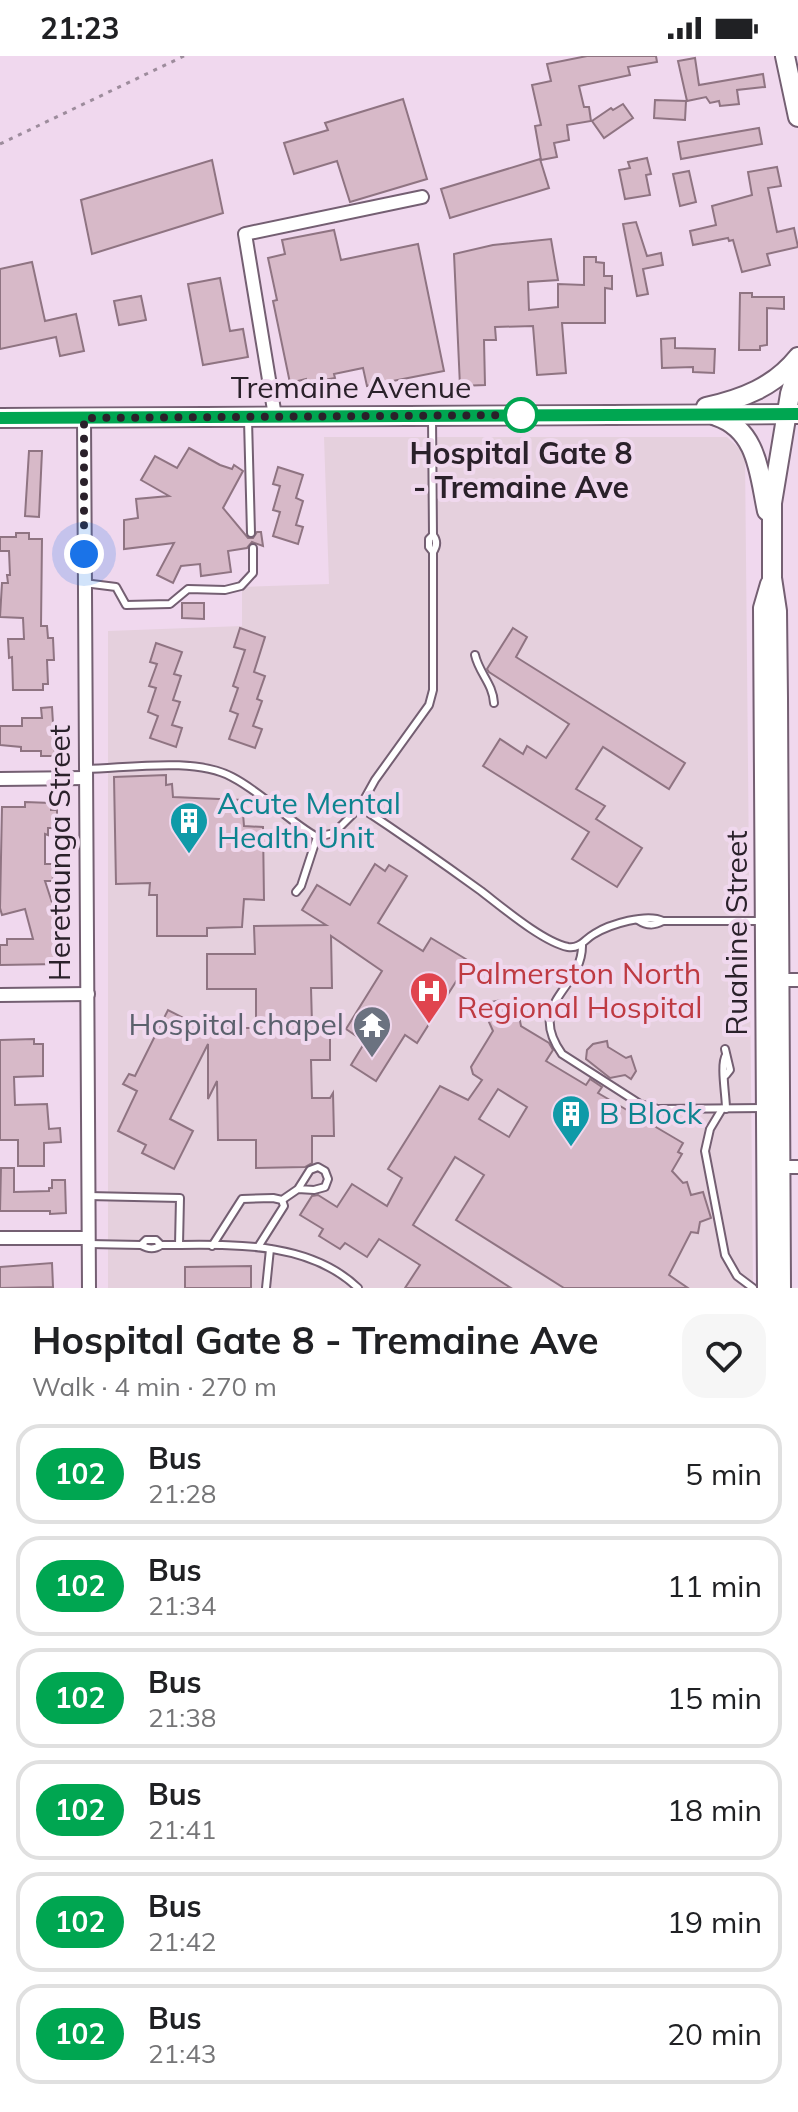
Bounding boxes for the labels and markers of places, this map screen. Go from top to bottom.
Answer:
marker: Hospital Gate 8 - Tremaine Ave [504,398,538,432]
place label: Hospital Gate 8 - Tremaine Ave [409,434,633,506]
place label: Acute Mental Health Unit [217,784,401,856]
building icon: Acute Mental Health Unit [168,800,210,855]
place label: Palmerston North Regional Hospital [457,954,702,1026]
hospital icon: Palmerston North Regional Hospital [408,970,450,1025]
temple icon: Hospital chapel [351,1004,393,1059]
place label: Hospital chapel [129,1005,344,1043]
building icon: B Block [550,1093,592,1148]
place label: B Block [599,1094,703,1132]

